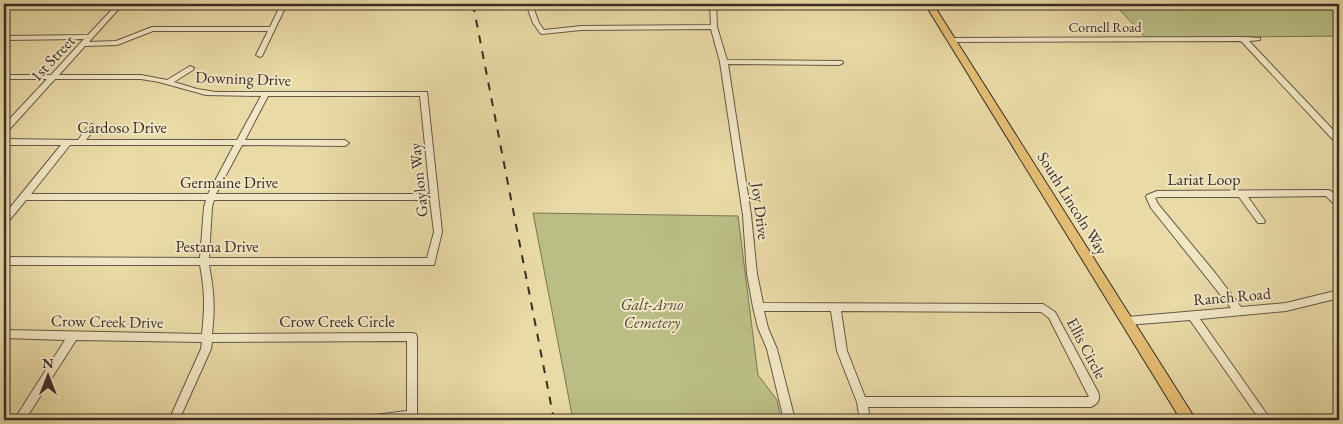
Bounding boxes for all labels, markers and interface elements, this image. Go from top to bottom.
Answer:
street label: Cornell Road [1068,18,1143,36]
street label: 1st Street [26,31,79,86]
street label: Downing Drive [195,66,291,91]
street label: Cardoso Drive [77,117,167,138]
street label: Gaylon Way [404,141,433,218]
street label: South Lincoln Way [1033,148,1113,260]
street label: Lariat Loop [1167,169,1241,190]
street label: Germaine Drive [180,172,278,193]
street label: Joy Drive [746,179,774,241]
street label: Pestana Drive [175,236,259,257]
street label: Ranch Road [1192,283,1273,310]
park label: Galt-Arno Cemetery [621,294,683,333]
street label: Crow Creek Drive [51,310,163,333]
street label: Crow Creek Circle [279,311,395,332]
street label: Ellis Circle [1062,314,1111,382]
north arrow [22,352,72,402]
text: N [42,354,54,372]

